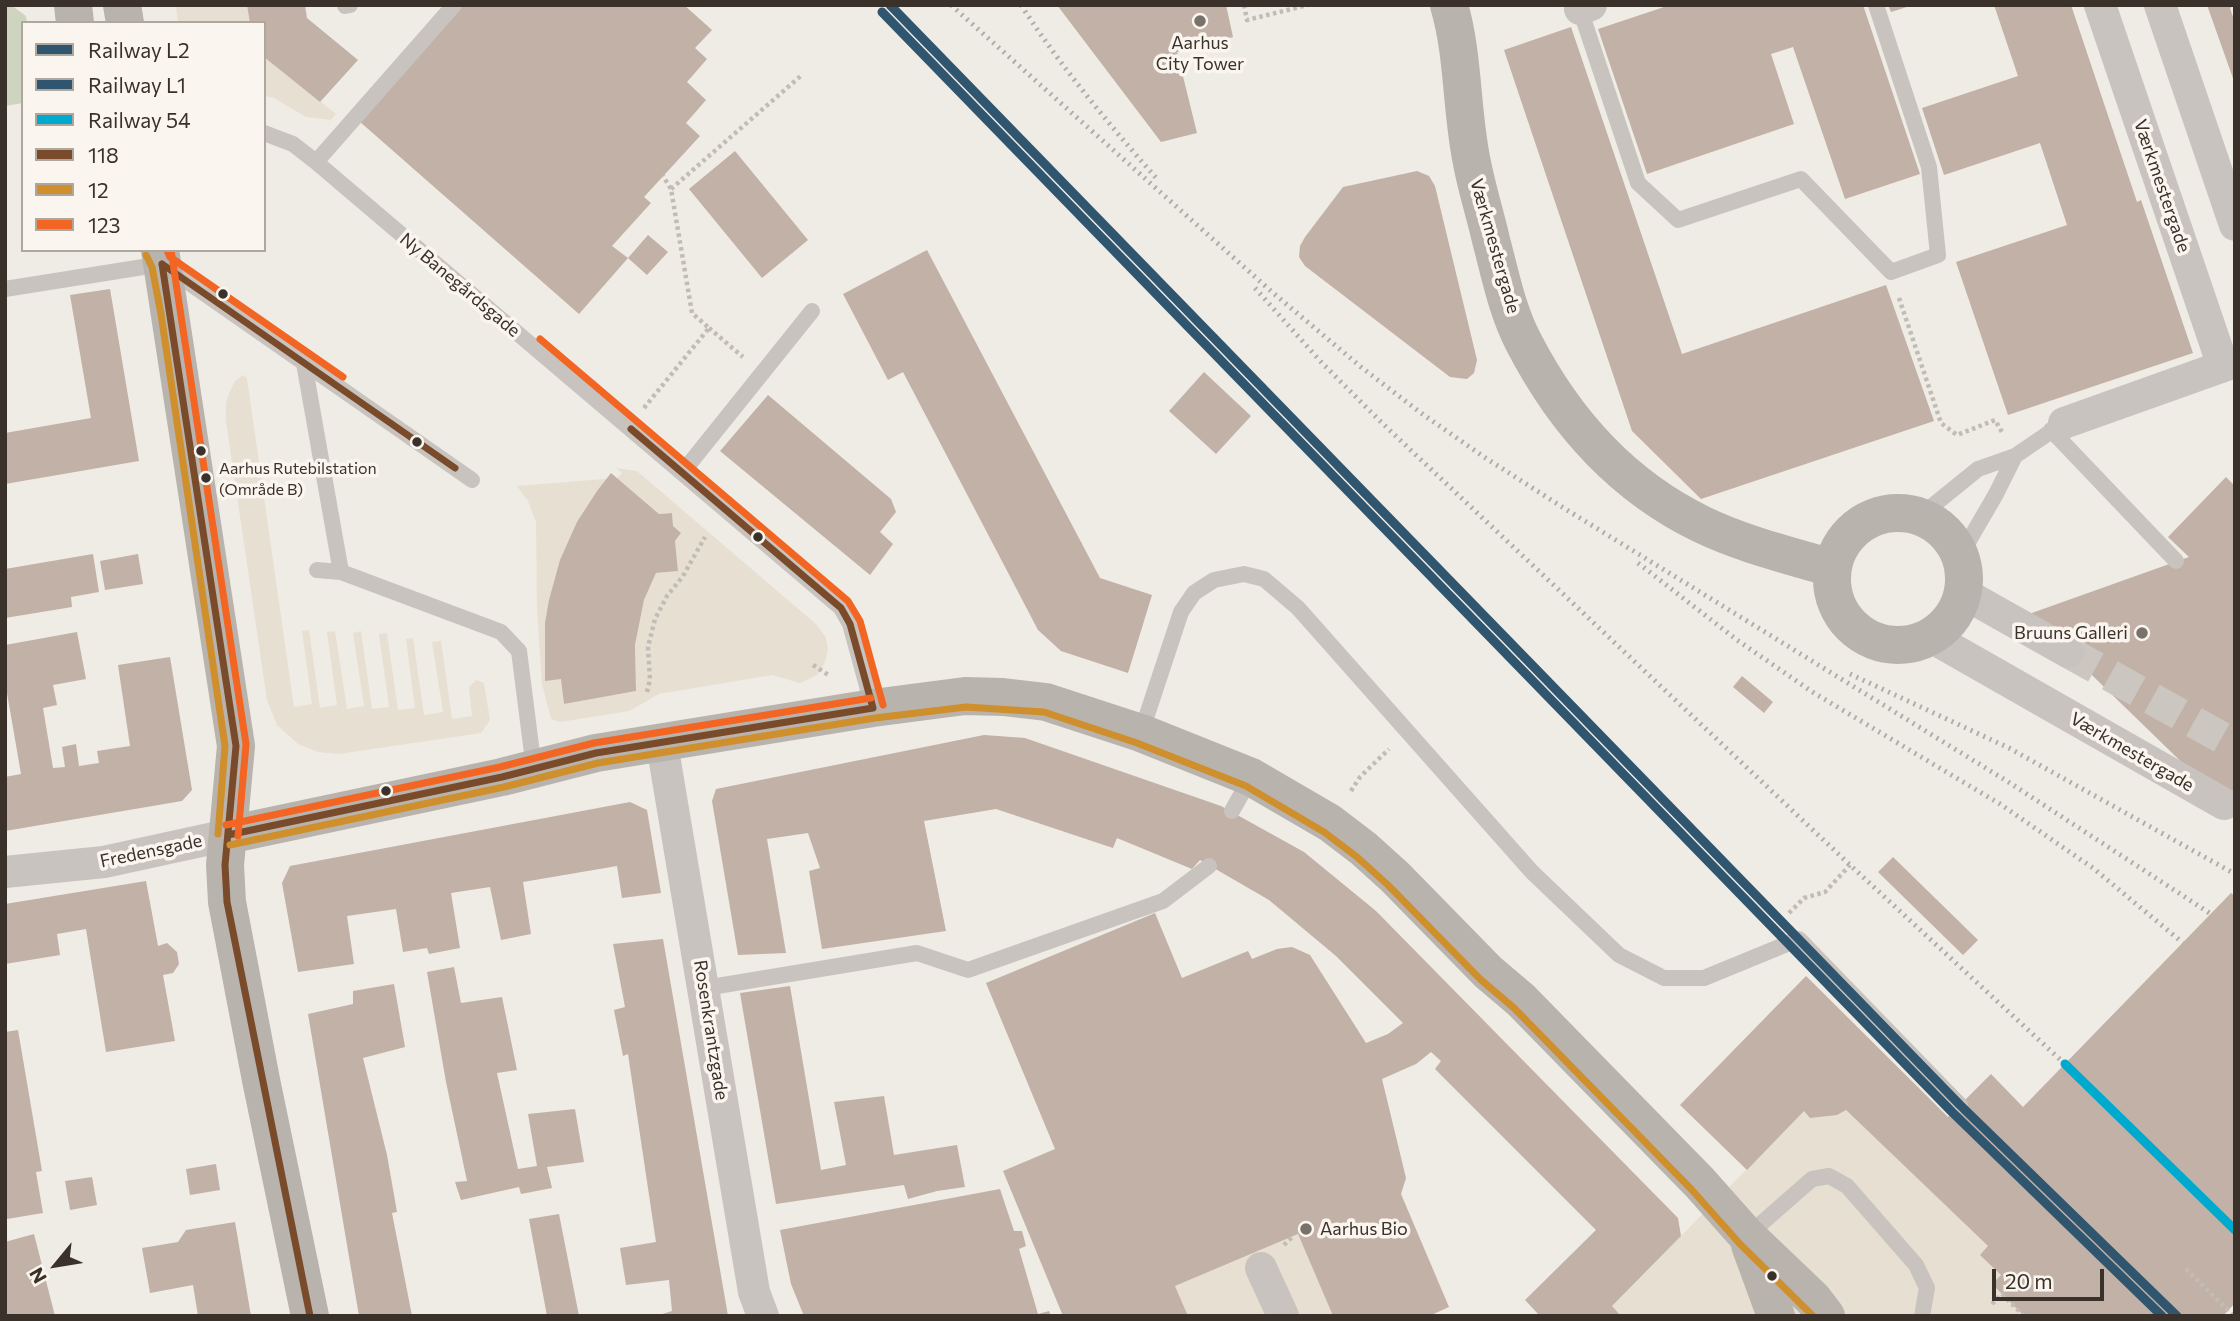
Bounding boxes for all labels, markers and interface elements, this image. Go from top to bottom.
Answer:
marker: Aarhus City Tower [1192,13,1208,29]
legend [21,21,266,252]
place label: Aarhus City Tower [1156,32,1244,74]
text: Railway L2 [88,37,190,62]
text: Railway L1 [88,72,186,97]
text: Railway 54 [88,107,191,132]
street label: Værkmestergade [2129,117,2195,255]
text: 118 [88,142,119,167]
street label: Værkmestergade [1465,176,1525,316]
text: 12 [88,177,109,202]
text: 123 [88,212,121,237]
street label: Ny Banegårdsgade [395,228,525,342]
unlabelled marker [216,287,230,301]
unlabelled marker [410,435,424,449]
unlabelled marker [194,444,208,458]
place label: Aarhus Rutebilstation (Område B) [219,459,377,497]
marker: Aarhus Rutebilstation (Område B) [199,471,213,485]
unlabelled marker [751,530,765,544]
place label: Bruuns Galleri [2014,622,2128,644]
marker: Bruuns Galleri [2134,625,2150,641]
street label: Værkmestergade [2066,708,2198,796]
unlabelled marker [379,784,393,798]
street label: Fredensgade [98,830,204,872]
street label: Rosenkrantzgade [689,958,733,1102]
place label: Aarhus Bio [1320,1218,1408,1240]
marker: Aarhus Bio [1298,1221,1314,1237]
north arrow [21,1230,91,1300]
scale bar [1995,1254,2107,1298]
text: N [24,1264,51,1288]
text: 20 m [2005,1268,2053,1293]
unlabelled marker [1765,1269,1779,1283]

